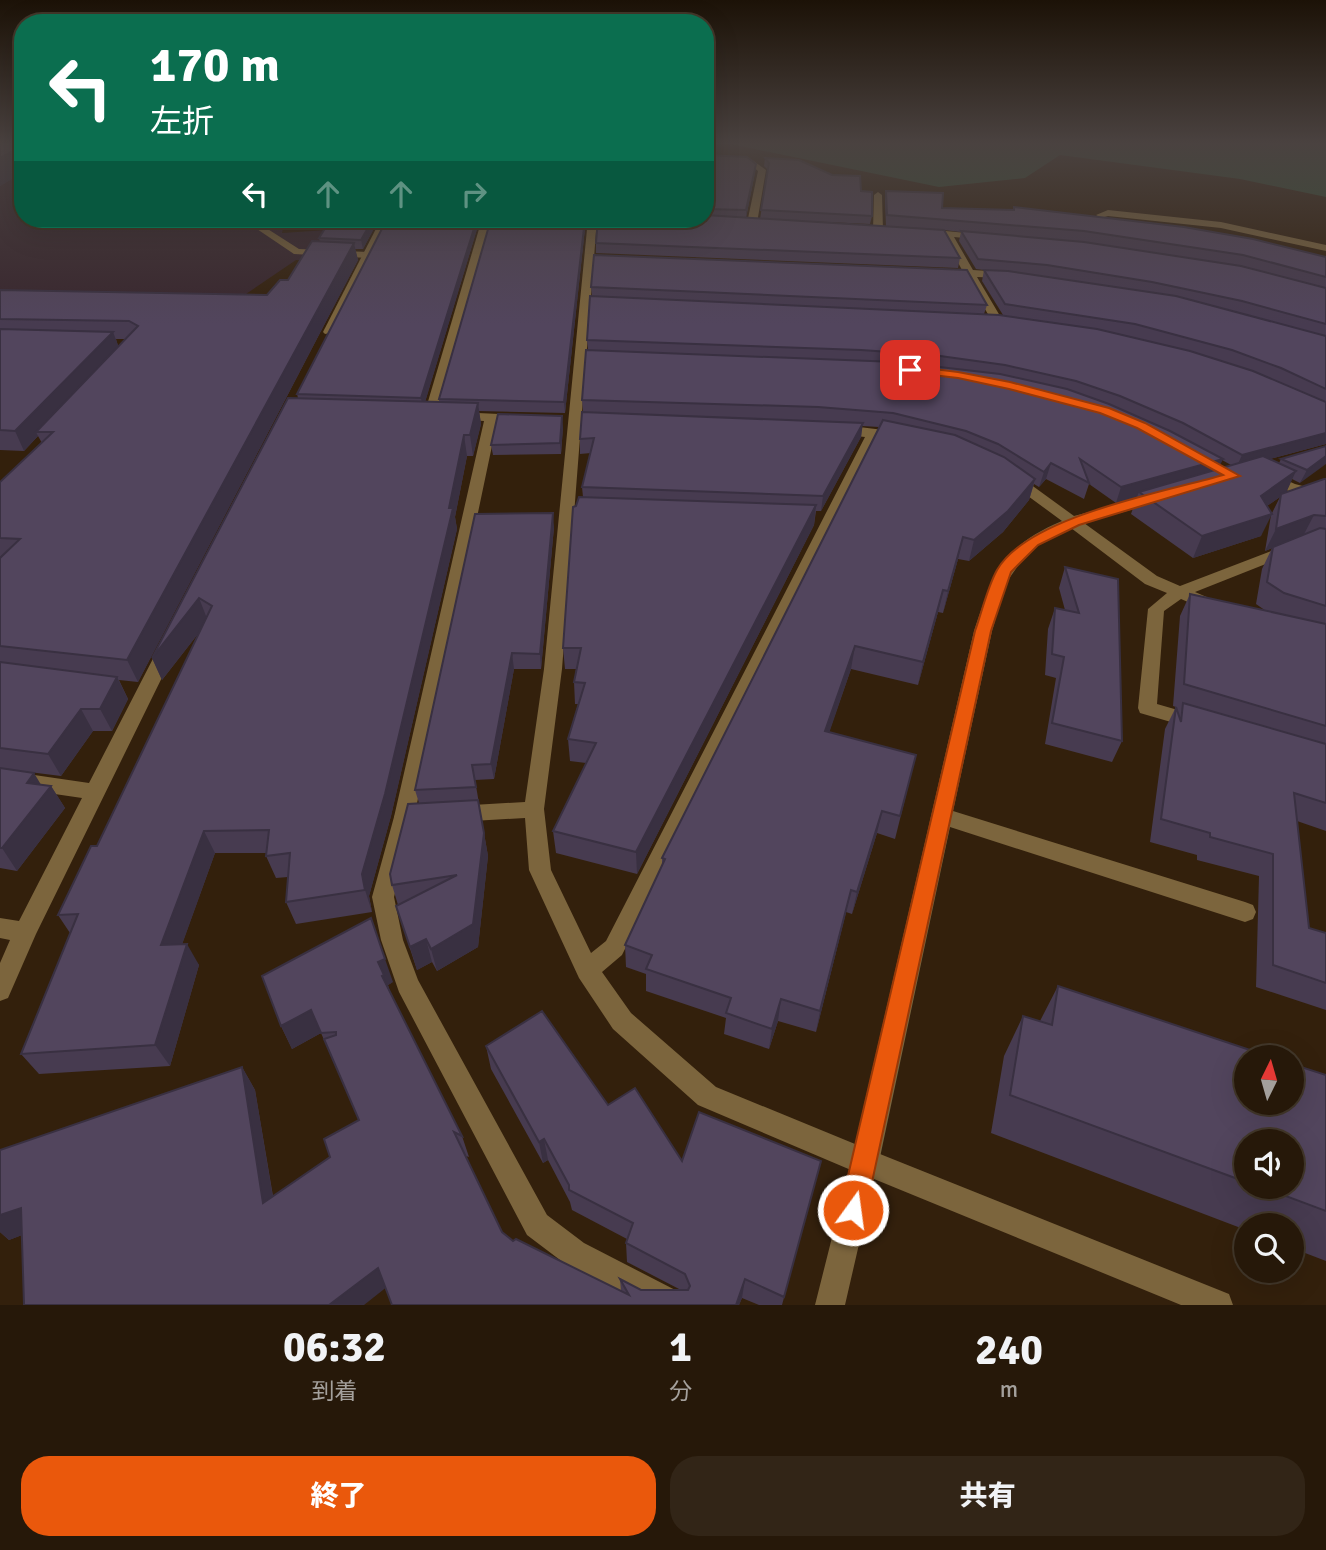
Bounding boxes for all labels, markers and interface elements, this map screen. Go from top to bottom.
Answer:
text: 170 m [150,35,280,95]
icon: left [35,42,126,133]
text: 左折 [150,102,214,141]
icon: left [236,175,274,213]
icon: ahead [309,175,347,213]
icon: ahead [382,175,420,213]
icon: right [455,175,493,213]
pin [880,340,940,400]
icon: arrive [891,351,929,389]
north arrow [1234,1045,1304,1115]
map controls [1234,1045,1304,1283]
button: sound [1234,1129,1304,1199]
position arrow [816,1173,890,1247]
button: search [1234,1213,1304,1283]
text: 06:32 [283,1322,386,1373]
text: 1 [669,1322,692,1373]
text: 240 [975,1325,1043,1376]
text: m [1000,1375,1018,1404]
text: 到着 [312,1377,358,1406]
text: 分 [669,1377,692,1406]
button: 終了 [21,1456,656,1536]
button: 共有 [670,1456,1305,1536]

